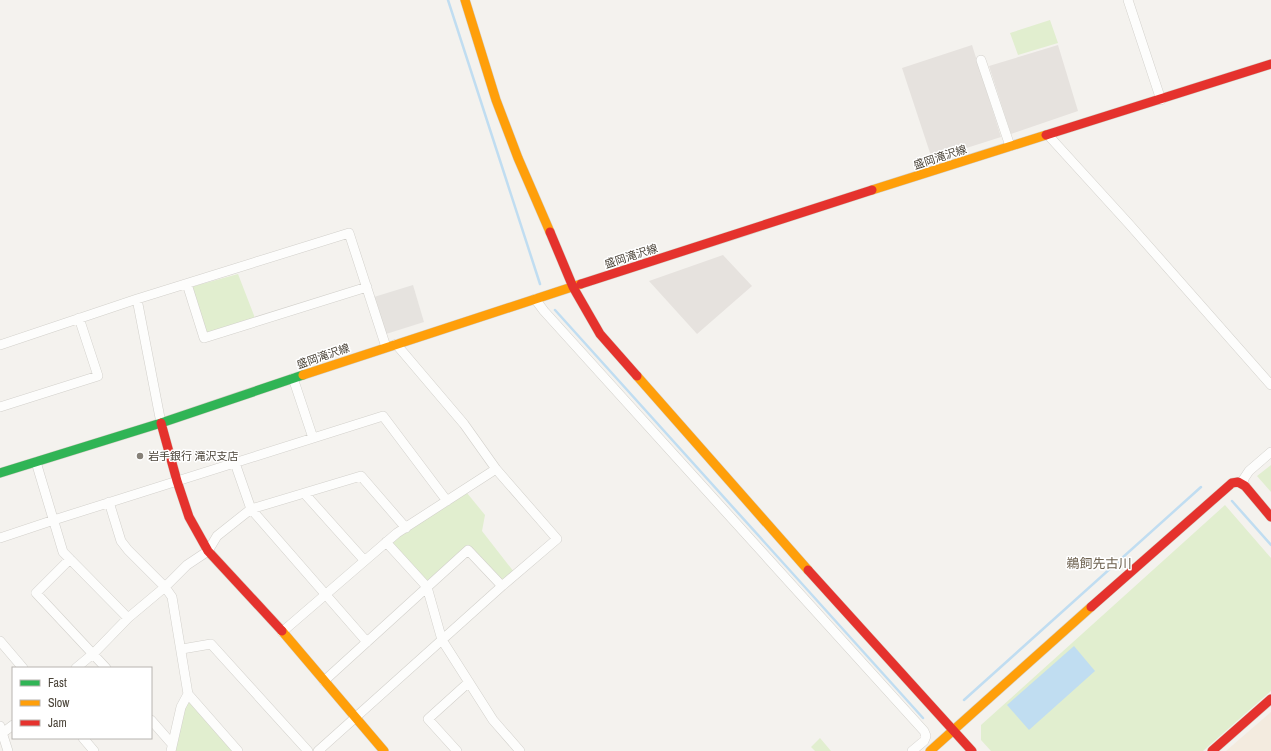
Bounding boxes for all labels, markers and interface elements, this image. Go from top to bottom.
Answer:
street label: 盛岡滝沢線 [912,142,968,172]
street label: 盛岡滝沢線 [603,241,659,271]
street label: 盛岡滝沢線 [295,340,351,372]
place label: 岩手銀行 滝沢支店 [148,449,239,463]
marker: 岩手銀行 滝沢支店 [135,451,145,461]
district label: 鵜飼先古川 [1066,555,1132,572]
legend [12,667,152,739]
text: Fast [48,675,67,691]
text: Slow [48,695,70,711]
text: Jam [48,715,67,731]

